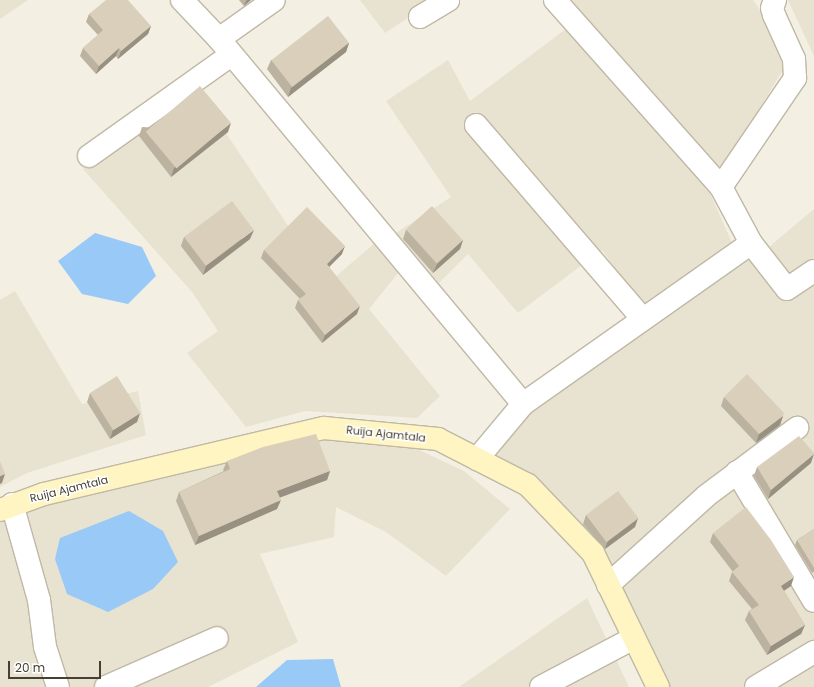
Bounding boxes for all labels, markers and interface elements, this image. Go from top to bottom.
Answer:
street label: Ruija Ajamtala [346,423,426,445]
street label: Ruija Ajamtala [29,473,109,505]
scale bar [10,653,103,679]
text: 20 m [15,659,45,676]

